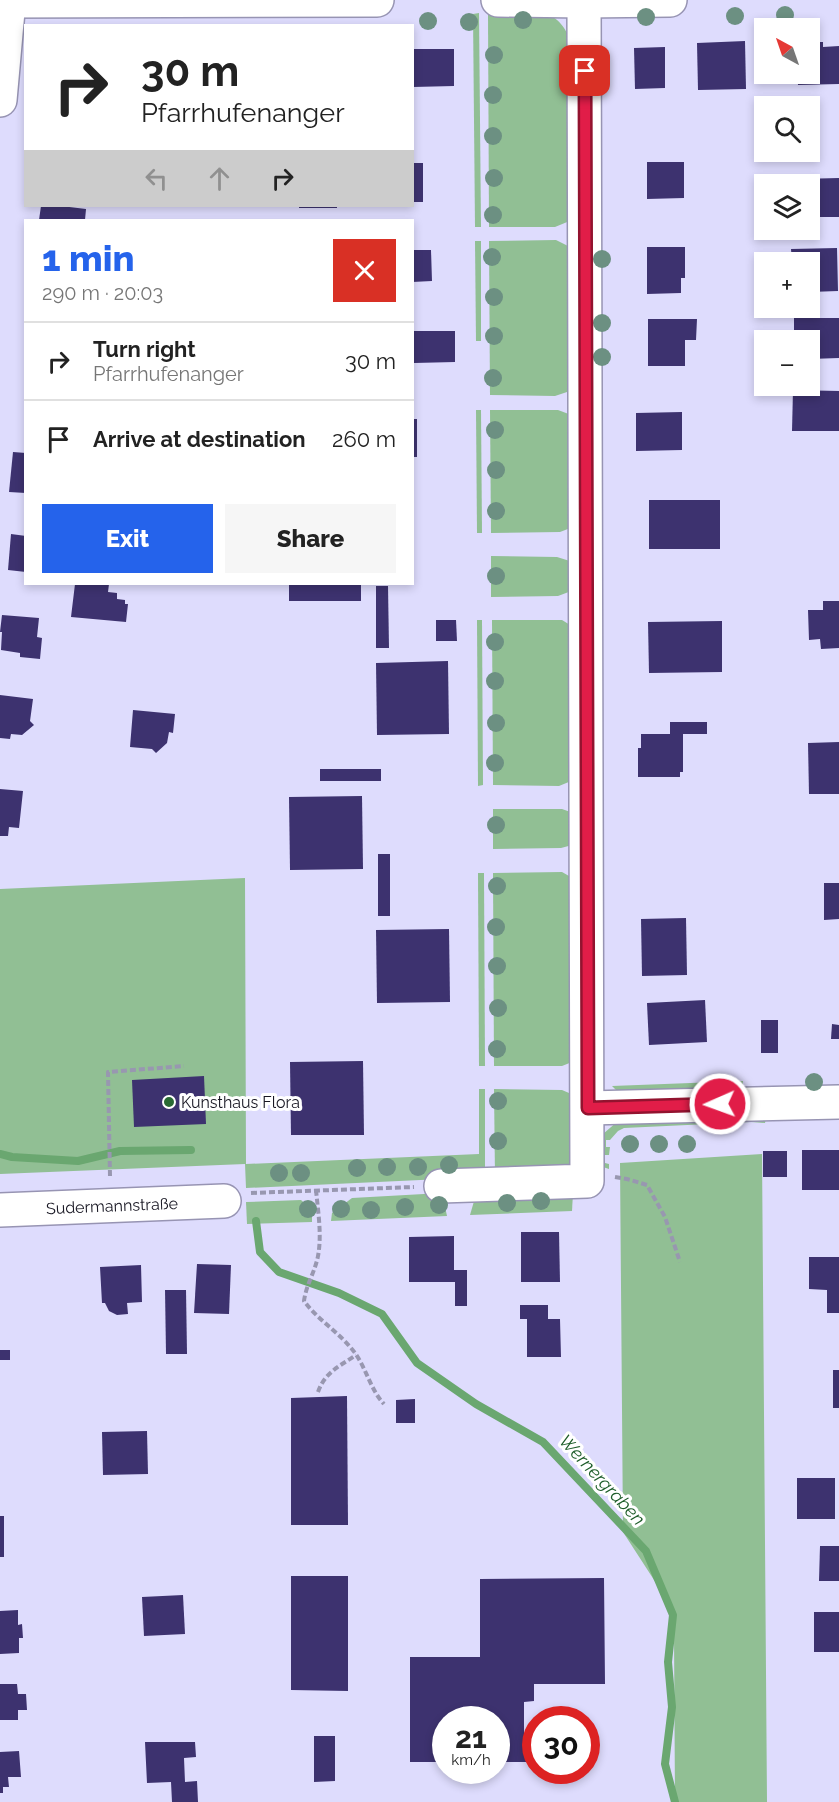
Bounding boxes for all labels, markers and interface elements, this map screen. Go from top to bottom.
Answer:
north arrow [754,18,820,84]
map controls [754,18,820,396]
pin [559,45,610,96]
text: 30 m [141,47,239,96]
icon: right [42,48,120,126]
icon: arrive [568,54,601,87]
button: search [754,96,820,162]
text: Pfarrhufenanger [141,97,345,128]
icon: left [140,162,173,195]
icon: ahead [203,162,236,195]
icon: right [266,162,299,195]
button: layers [754,174,820,240]
text: 1 min [42,237,134,279]
button: close [333,239,396,302]
button: + [754,252,820,318]
text: 290 m · 20:03 [42,281,163,305]
button: − [754,330,820,396]
text: Turn right [93,336,196,362]
icon: right [42,345,75,378]
text: 30 m [345,348,396,374]
text: Pfarrhufenanger [93,362,244,386]
icon: arrive [42,423,75,456]
text: Arrive at destination [93,426,306,452]
text: 260 m [332,426,396,452]
button: Exit [42,504,213,573]
button: Share [225,504,396,573]
position arrow [688,1072,752,1136]
place label: Kunsthaus Flora [181,1093,300,1112]
marker: Kunsthaus Flora [162,1095,176,1109]
street label: Sudermannstraße [46,1194,178,1218]
water label: Wernergraben [555,1430,650,1529]
speed limit sign: 30 [522,1706,600,1784]
text: 21 [455,1720,487,1755]
text: km/h [451,1751,491,1769]

